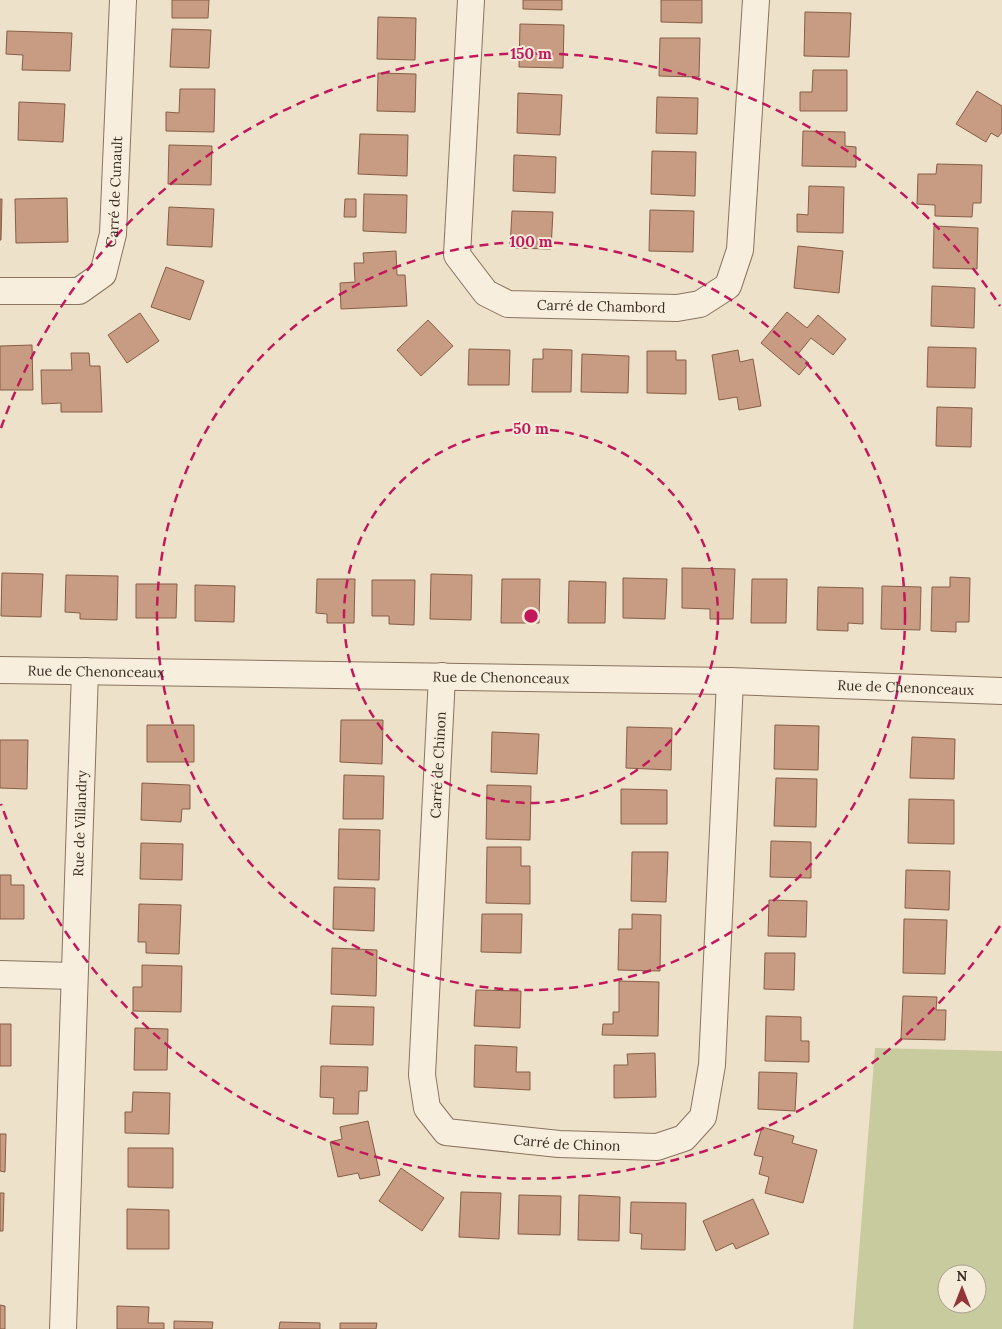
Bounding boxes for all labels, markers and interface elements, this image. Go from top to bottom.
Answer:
text: 150 m [510,44,552,63]
street label: Carré de Cunault [101,135,126,249]
text: 100 m [510,232,553,251]
street label: Carré de Chambord [537,296,666,317]
text: 50 m [513,419,549,438]
centre of rings [522,607,540,625]
street label: Rue de Chenonceaux [27,661,165,681]
street label: Rue de Chenonceaux [432,668,570,688]
street label: Rue de Chenonceaux [837,676,975,699]
street label: Carré de Chinon [426,710,450,819]
street label: Rue de Villandry [69,769,91,877]
street label: Carré de Chinon [513,1130,621,1155]
north arrow [937,1264,987,1314]
text: N [957,1267,968,1285]

